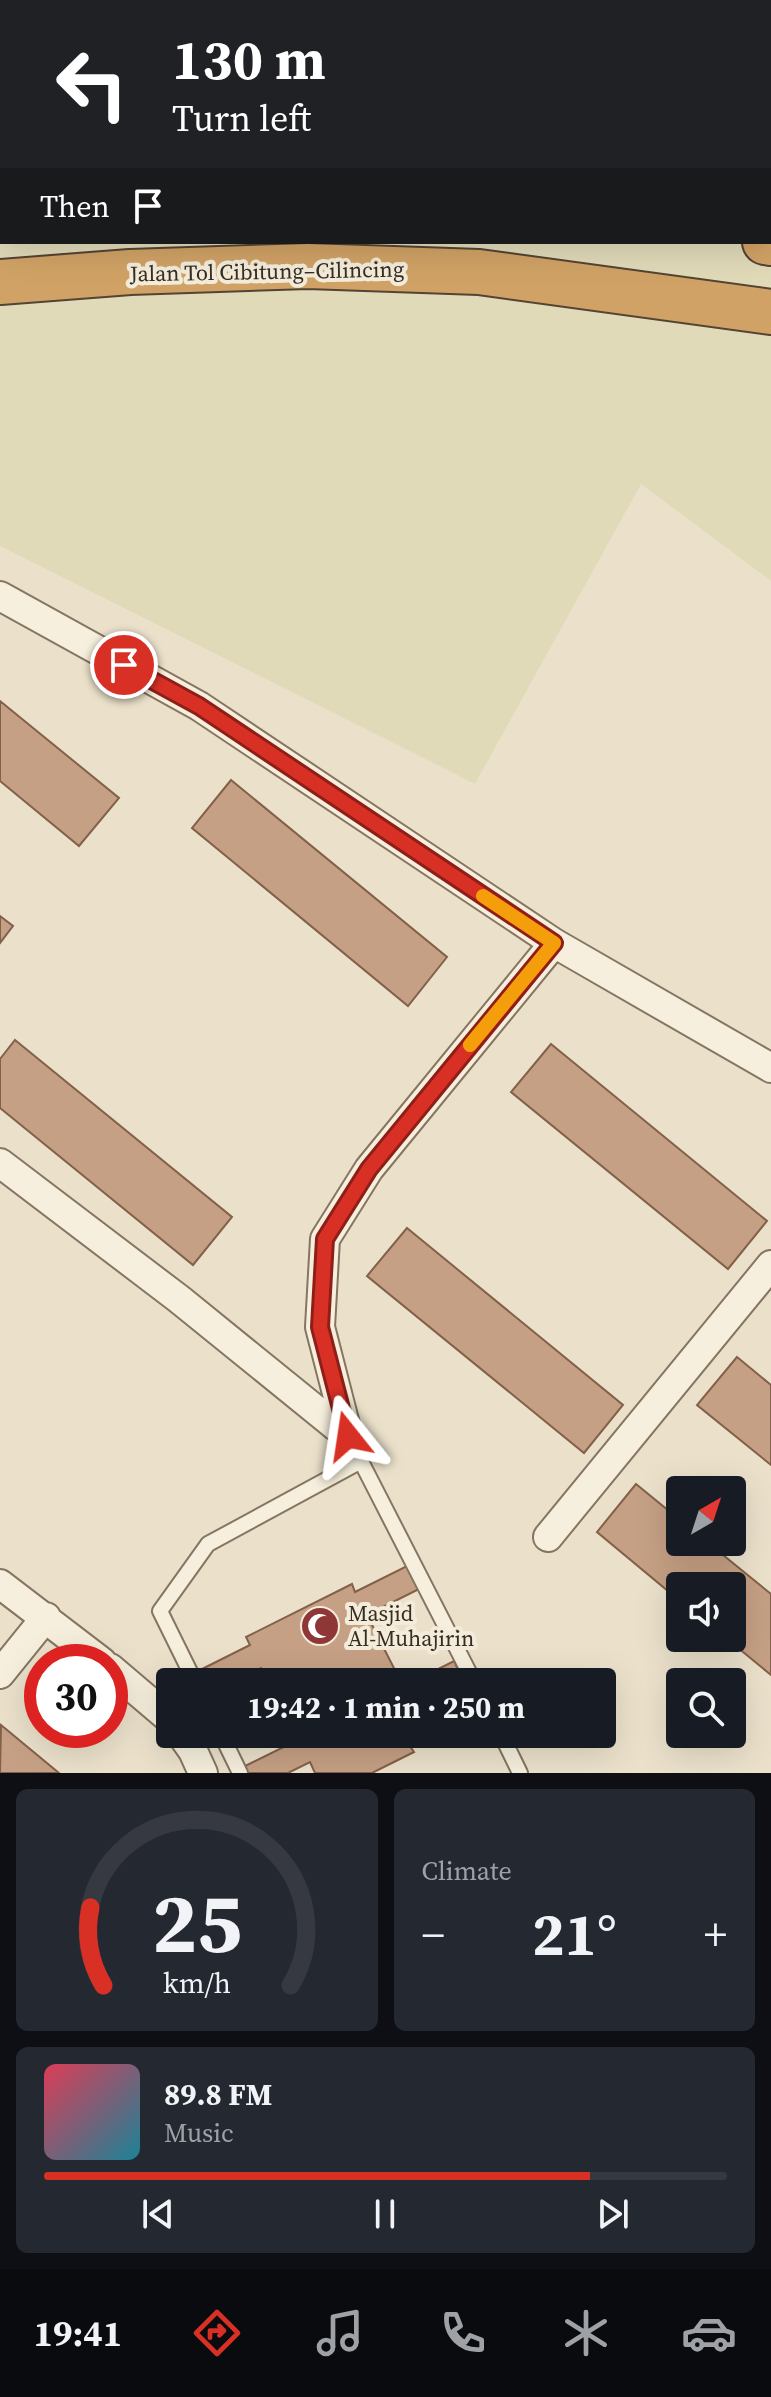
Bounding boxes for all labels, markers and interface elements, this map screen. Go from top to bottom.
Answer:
text: 130 m [172,21,326,98]
icon: left [40,32,144,136]
text: Turn left [172,94,311,143]
icon: arrive [126,184,170,228]
text: Then [40,186,110,227]
street label: Jalan Tol Cibitung–Cilincing [129,254,404,288]
pin [90,631,158,699]
icon: arrive [102,643,146,687]
position arrow [306,1394,390,1478]
north arrow [666,1476,746,1556]
map controls [666,1476,746,1748]
button: sound [666,1572,746,1652]
place label: Masjid Al-Muhajirin [348,1598,474,1653]
mosque icon: Masjid Al-Muhajirin [299,1605,341,1647]
speed limit sign: 30 [24,1644,128,1748]
button: search [666,1668,746,1748]
text: 19:42 · 1 min · 250 m [247,1687,525,1728]
text: Climate [422,1853,512,1889]
text: 25 [152,1866,242,1980]
text: 21° [532,1893,617,1975]
text: − [422,1904,445,1965]
text: + [704,1904,727,1965]
text: km/h [163,1963,231,2003]
text: 89.8 FM [164,2074,272,2115]
text: Music [164,2115,234,2151]
icon: previous [136,2192,180,2236]
icon: pause [363,2192,407,2236]
icon: next [591,2192,635,2236]
icon: directions [189,2305,245,2361]
icon: music [312,2305,368,2361]
icon: phone [435,2305,491,2361]
icon: climate [558,2305,614,2361]
icon: car [681,2305,737,2361]
text: 19:41 [34,2309,122,2358]

